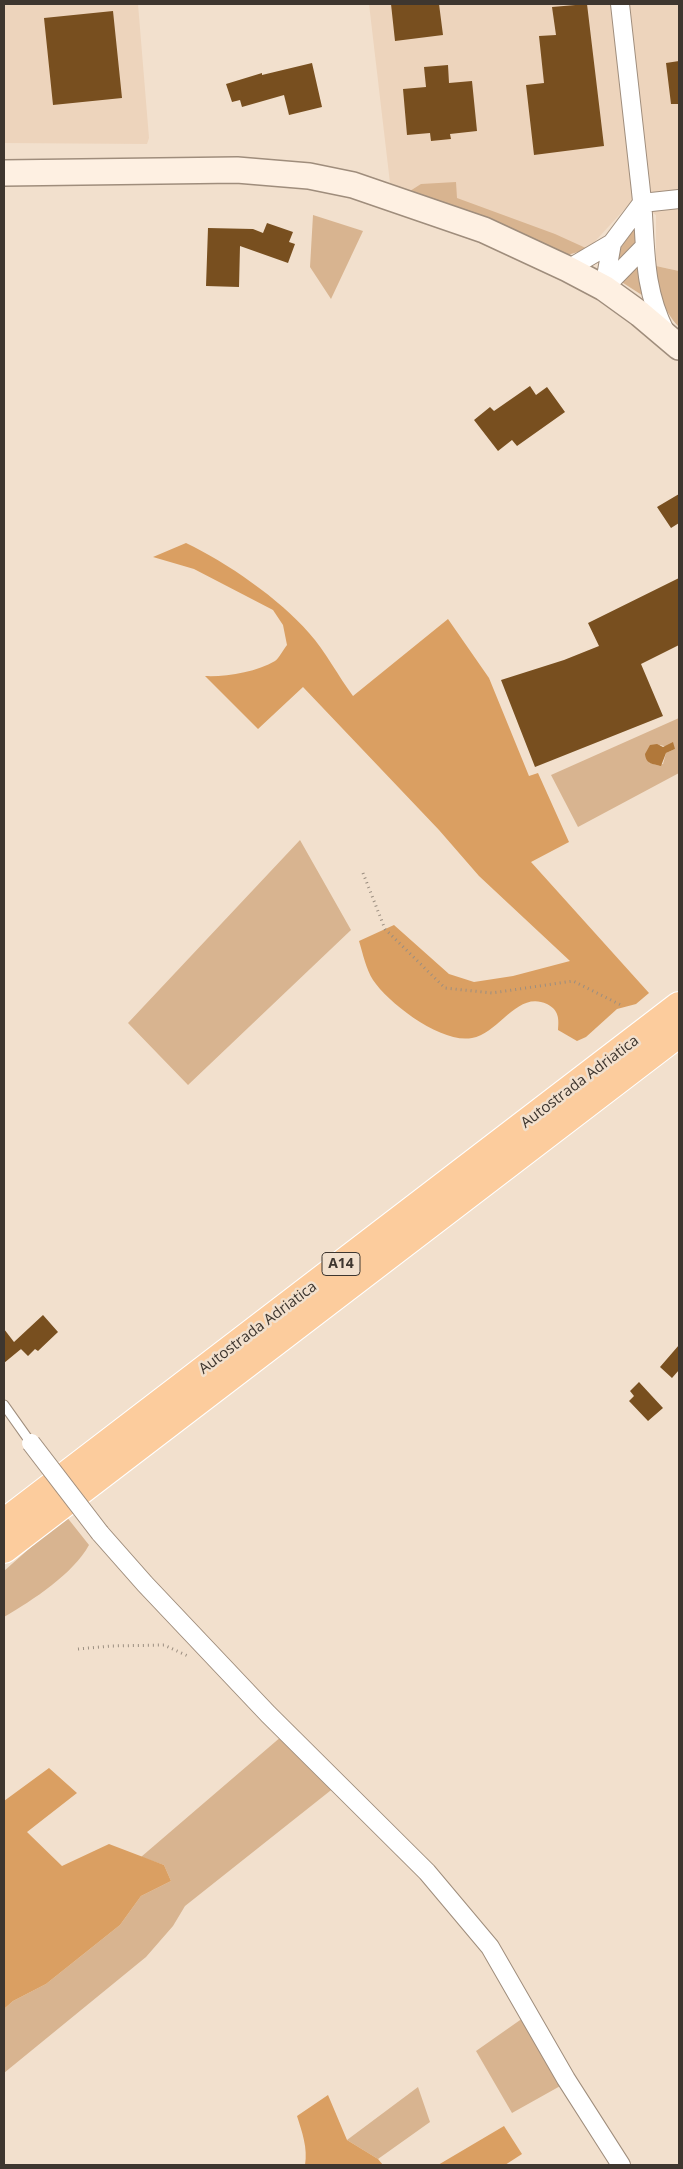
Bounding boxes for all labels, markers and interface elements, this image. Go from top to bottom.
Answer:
street label: Autostrada Adriatica [517,1032,643,1132]
road number: A14 [322,1252,360,1276]
street label: Autostrada Adriatica [195,1278,321,1378]

